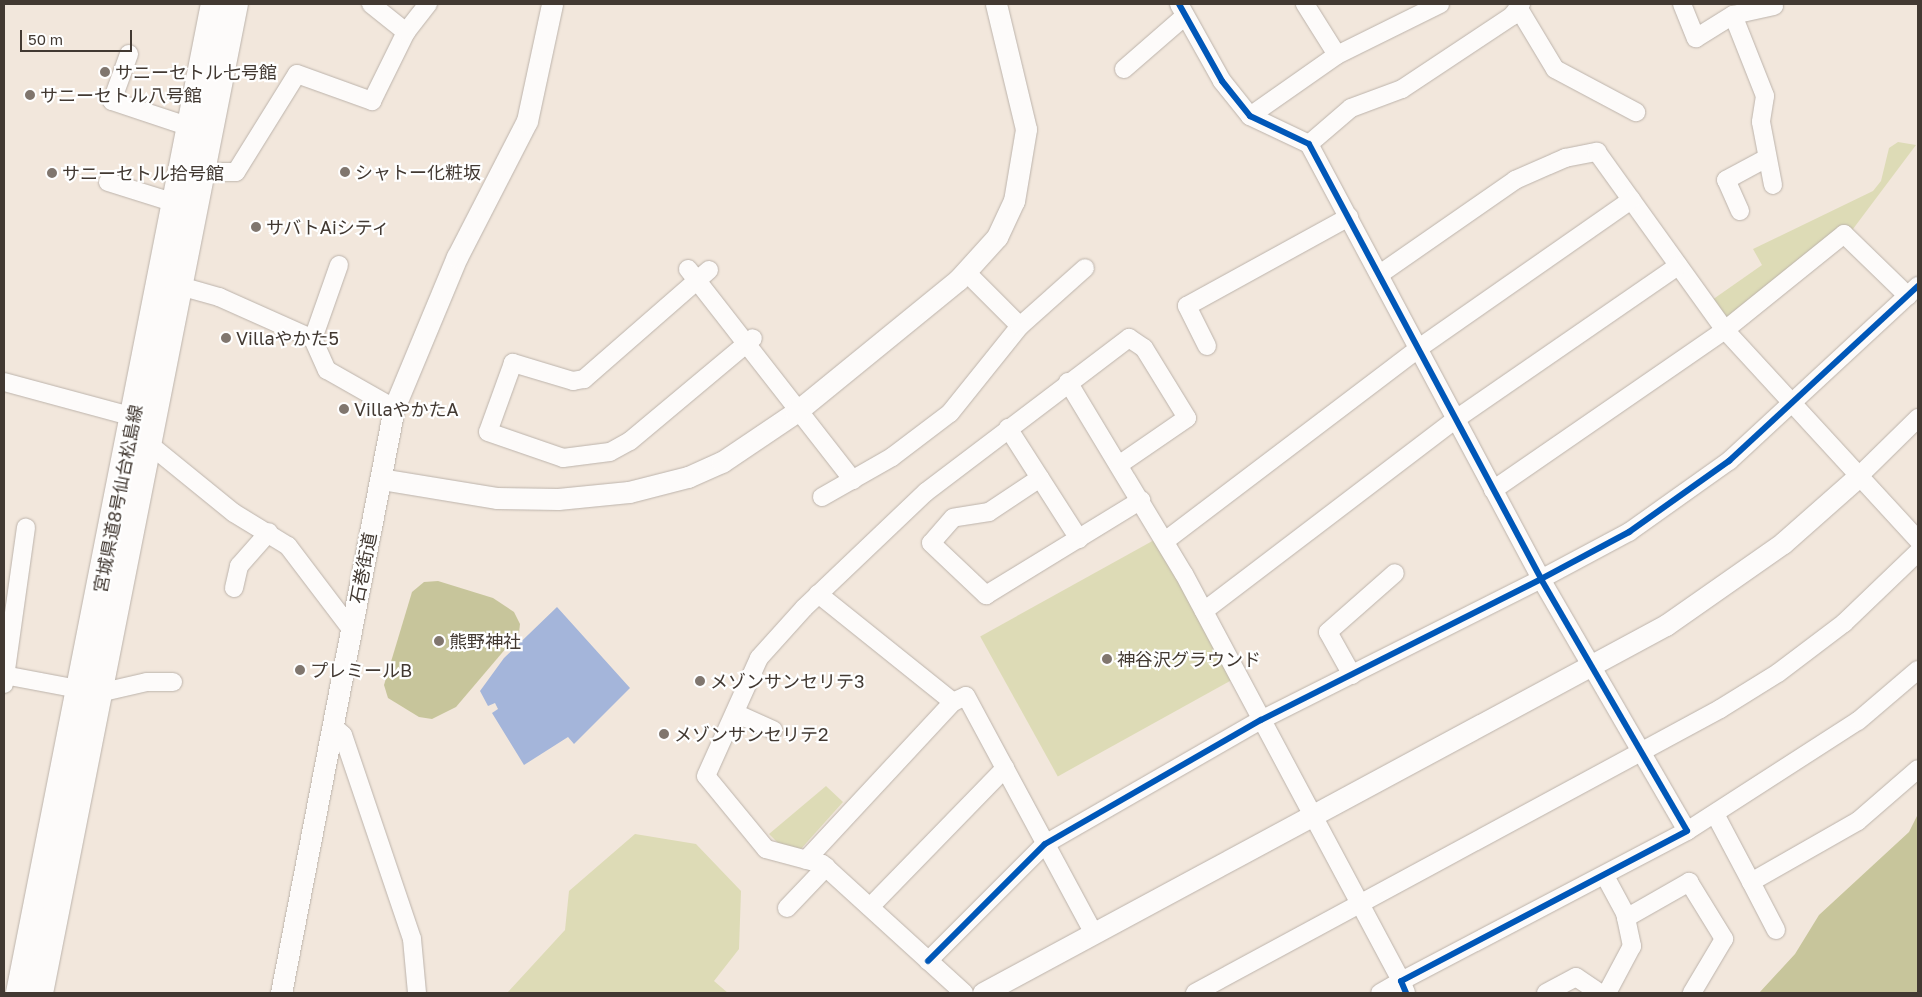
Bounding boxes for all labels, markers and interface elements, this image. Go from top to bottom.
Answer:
scale bar [22,20,135,52]
text: 50 m [28,30,63,48]
place label: サニーセトル七号館 [115,61,277,83]
marker: サニーセトル七号館 [99,66,111,78]
place label: サニーセトル八号館 [40,84,202,106]
marker: サニーセトル八号館 [24,89,36,101]
place label: シャトー化粧坂 [355,161,481,183]
place label: サニーセトル拾号館 [62,162,224,184]
marker: シャトー化粧坂 [339,166,351,178]
marker: サニーセトル拾号館 [46,167,58,179]
place label: サバトAiシティ [266,216,391,238]
marker: サバトAiシティ [250,221,262,233]
place label: Villaやかた5 [236,327,339,349]
marker: Villaやかた5 [220,332,232,344]
place label: VillaやかたA [354,398,459,420]
street label: 宮城県道8号仙台松島線 [89,403,147,595]
marker: VillaやかたA [338,403,350,415]
street label: 石巻街道 [346,531,380,605]
place label: 熊野神社 [449,630,521,652]
marker: 熊野神社 [433,635,445,647]
place label: 神谷沢グラウンド [1117,648,1261,670]
marker: 神谷沢グラウンド [1101,653,1113,665]
place label: プレミールB [310,659,412,681]
marker: プレミールB [294,664,306,676]
place label: メゾンサンセリテ3 [710,670,865,692]
marker: メゾンサンセリテ3 [694,675,706,687]
place label: メゾンサンセリテ2 [674,723,828,745]
marker: メゾンサンセリテ2 [658,728,670,740]

